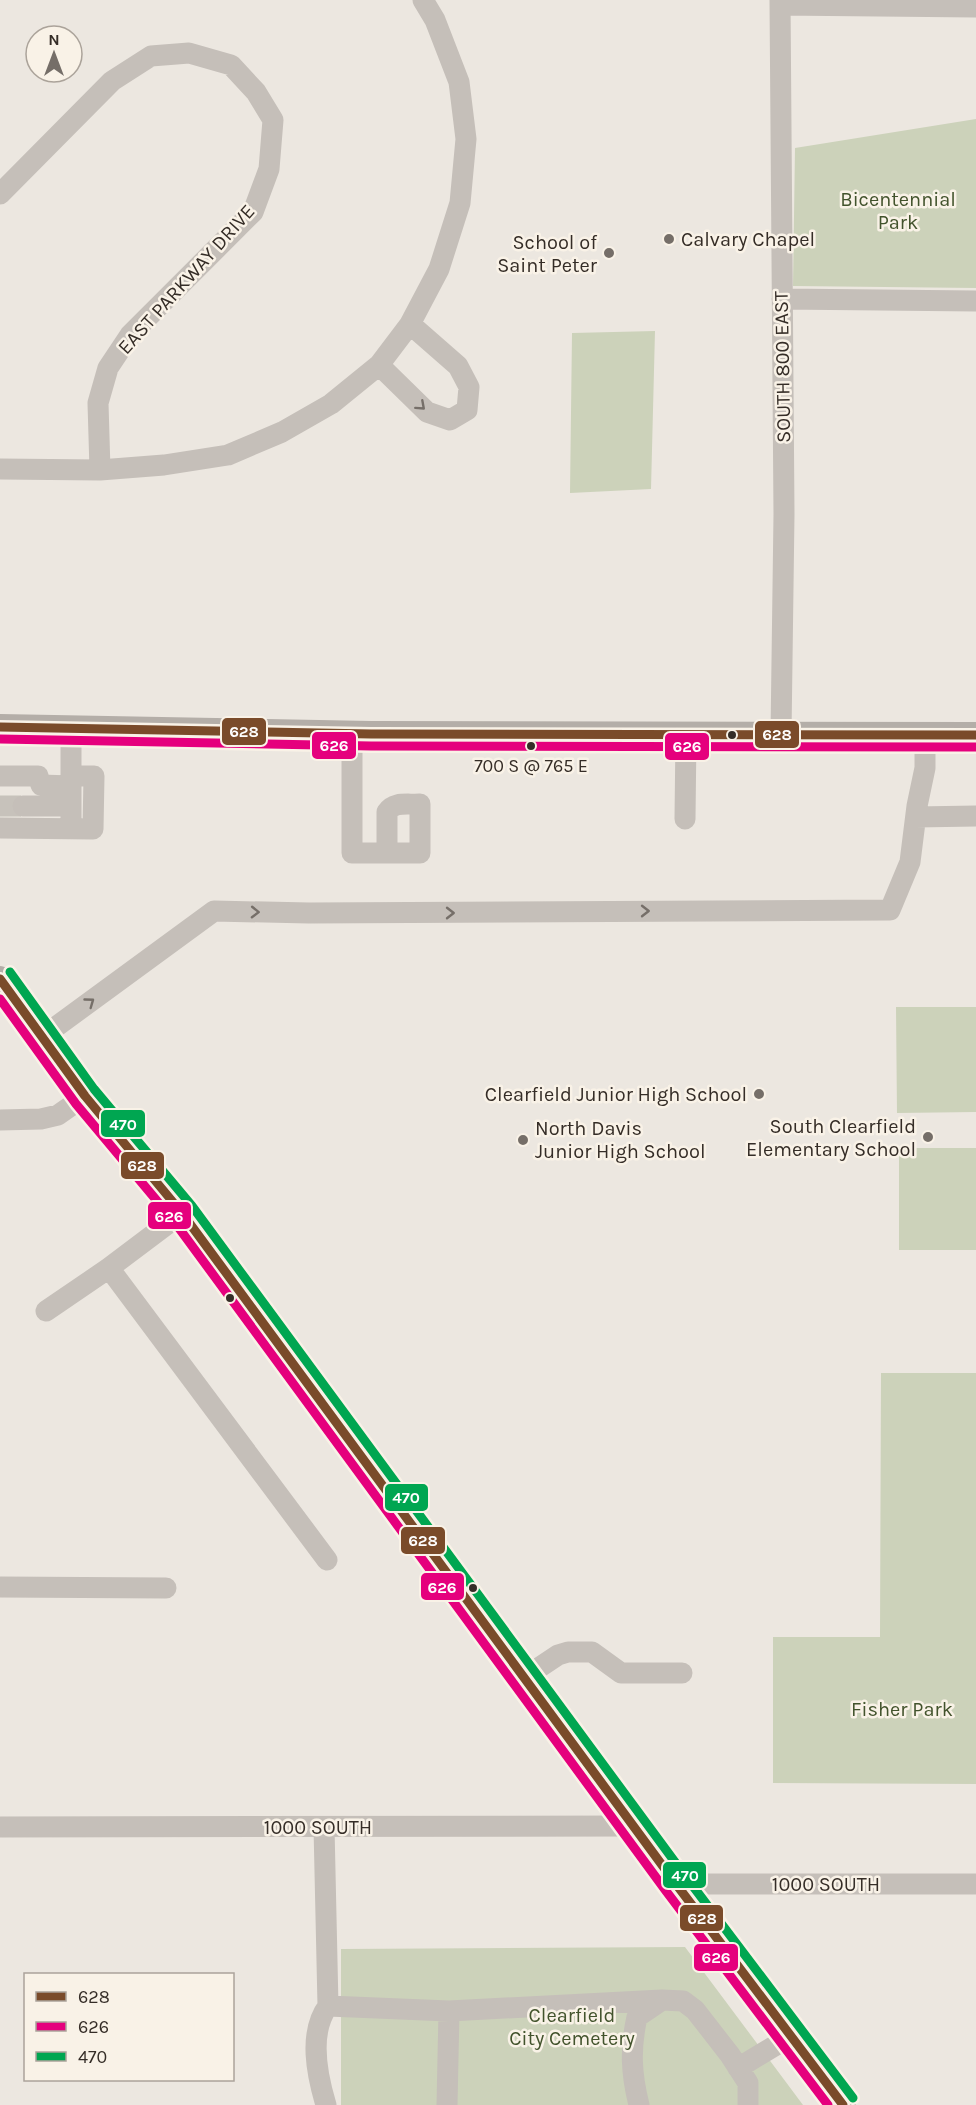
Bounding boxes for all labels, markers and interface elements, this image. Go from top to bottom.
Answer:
north arrow [24,24,84,84]
text: N [48,30,60,49]
park label: Bicentennial Park [840,188,956,234]
street label: EAST PARKWAY DRIVE [113,200,260,359]
place label: Calvary Chapel [681,228,815,251]
place label: School of Saint Peter [497,231,598,277]
marker: Calvary Chapel [662,232,676,246]
marker: School of Saint Peter [602,246,616,260]
street label: SOUTH 800 EAST [770,291,795,443]
one-way arrow [414,399,425,410]
line badge: 628 [221,717,267,746]
line badge: 628 [754,720,800,749]
text: 628 [229,722,259,741]
text: 628 [762,725,792,744]
unlabelled marker [726,729,738,741]
line badge: 626 [311,731,357,760]
line badge: 626 [664,732,710,761]
text: 626 [319,736,349,755]
text: 626 [672,737,702,756]
marker: 700 S @ 765 E [525,740,537,752]
place label: 700 S @ 765 E [474,755,588,777]
one-way arrow [640,905,649,917]
one-way arrow [250,906,259,918]
one-way arrow [445,906,454,919]
one-way arrow [83,999,94,1010]
place label: Clearfield Junior High School [485,1083,747,1106]
marker: Clearfield Junior High School [752,1087,766,1101]
line badge: 470 [100,1109,146,1138]
text: 470 [109,1115,137,1134]
place label: South Clearfield Elementary School [746,1115,916,1161]
place label: North Davis Junior High School [535,1117,706,1163]
marker: South Clearfield Elementary School [921,1130,935,1144]
marker: North Davis Junior High School [516,1133,530,1147]
line badge: 628 [120,1151,165,1180]
text: 628 [127,1156,157,1175]
line badge: 626 [147,1201,192,1230]
text: 626 [154,1207,184,1226]
unlabelled marker [224,1292,236,1304]
line badge: 470 [384,1483,429,1512]
text: 470 [392,1488,420,1507]
line badge: 628 [400,1526,446,1555]
text: 628 [408,1531,438,1550]
line badge: 626 [420,1572,465,1601]
text: 626 [427,1578,457,1597]
unlabelled marker [467,1582,479,1594]
park label: Fisher Park [851,1698,953,1721]
street label: 1000 SOUTH [264,1816,372,1839]
line badge: 470 [662,1861,707,1889]
text: 470 [671,1866,699,1885]
street label: 1000 SOUTH [772,1873,880,1896]
line badge: 628 [679,1904,724,1932]
text: 628 [687,1909,717,1928]
line badge: 626 [693,1943,739,1972]
text: 626 [701,1948,731,1967]
legend [24,1973,234,2081]
text: 628 [78,1986,110,2008]
park label: Clearfield City Cemetery [509,2004,635,2050]
text: 626 [78,2016,109,2038]
text: 470 [78,2046,107,2068]

